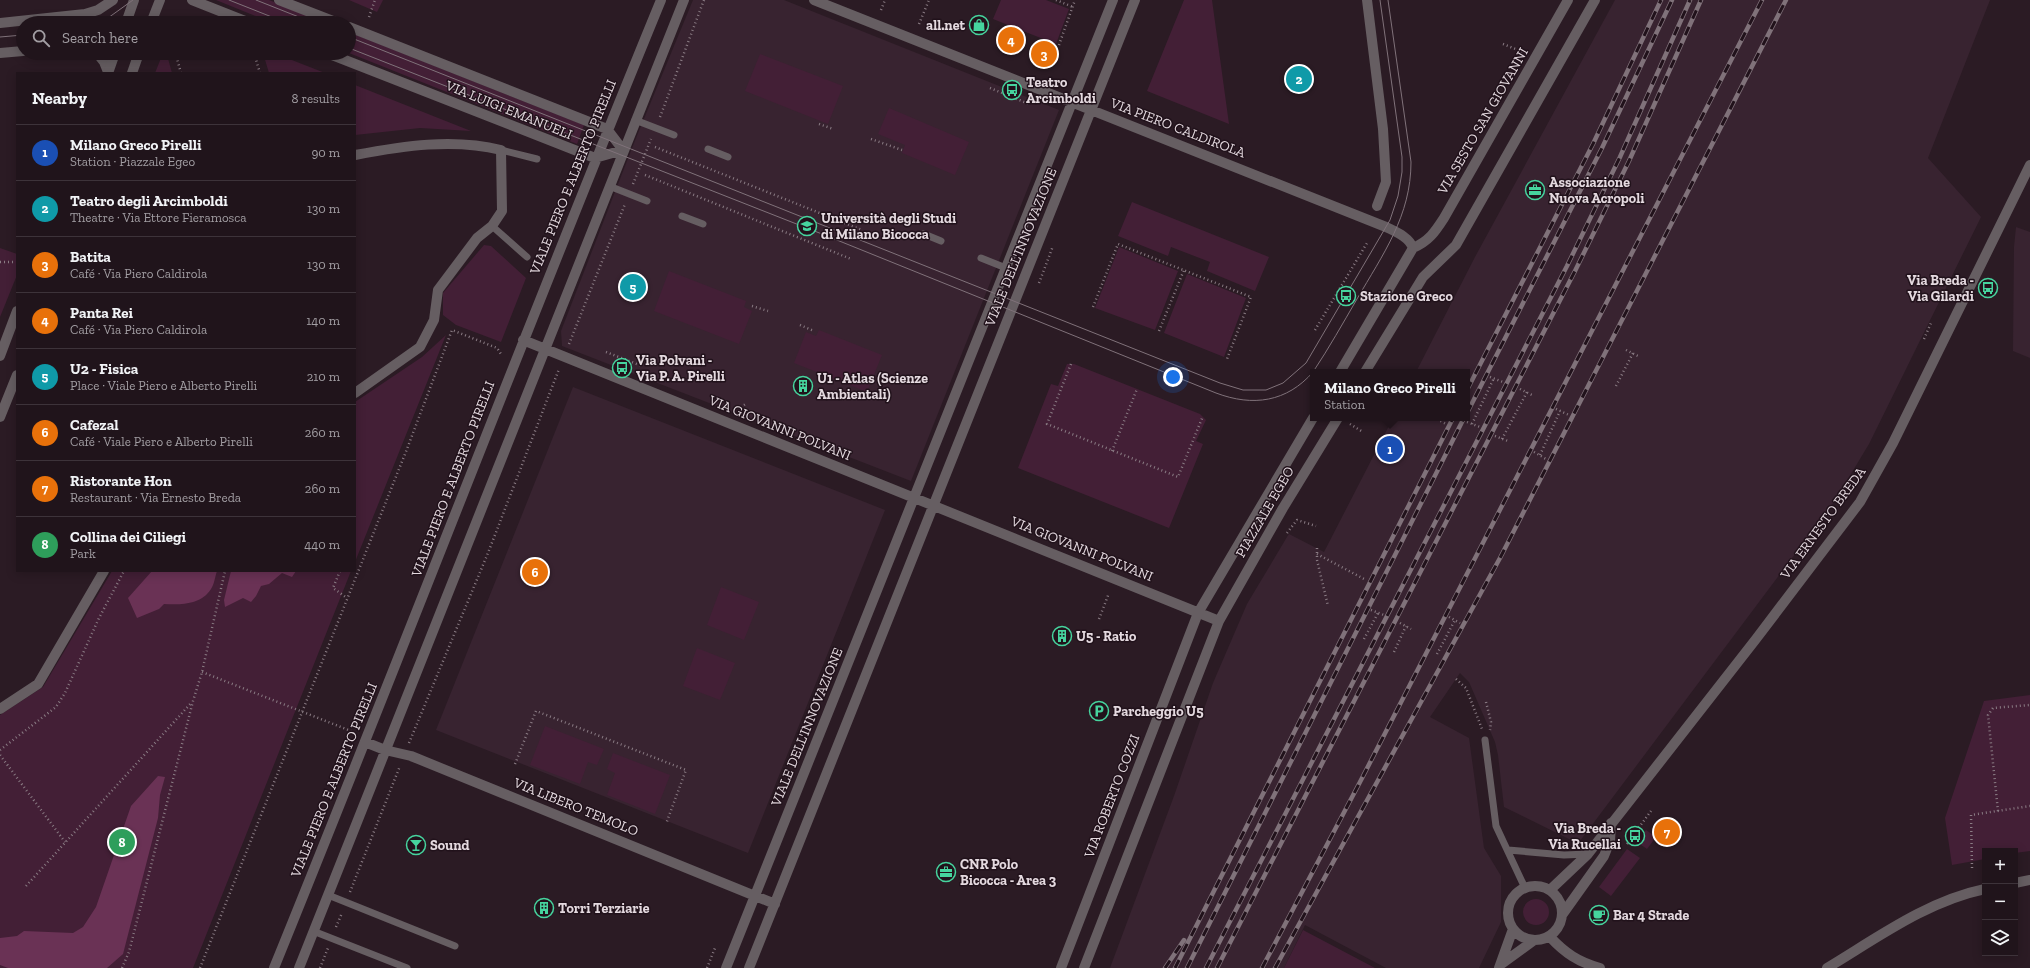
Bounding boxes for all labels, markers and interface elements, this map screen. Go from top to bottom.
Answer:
shop icon: all.net [968,14,990,36]
search box [16,16,356,60]
place label: all.net [926,17,965,34]
pin: 4 [998,25,1024,55]
icon: search [30,27,52,49]
text: Search here [62,29,138,47]
pin: 3 [1031,39,1057,69]
street label: VIA SESTO SAN GIOVANNI [1434,45,1532,198]
pin: 2 [1286,64,1312,94]
place label: Teatro Arcimboldi [1026,74,1096,107]
street label: VIA LUIGI EMANUELI [442,76,575,143]
street label: VIALE PIERO E ALBERTO PIRELLI [526,77,620,278]
bus stop icon: Teatro Arcimboldi [1001,79,1023,101]
text: Nearby [32,88,87,108]
text: 8 results [292,91,340,106]
street label: VIA PIERO CALDIROLA [1107,94,1249,162]
text: Milano Greco Pirelli [70,136,201,154]
text: 1 [42,145,48,160]
text: 90 m [311,145,340,160]
text: Station · Piazzale Egeo [70,154,195,169]
street label: VIALE DELL'INNOVAZIONE [981,165,1061,330]
place label: Associazione Nuova Acropoli [1549,174,1644,207]
office icon: Associazione Nuova Acropoli [1524,179,1546,201]
text: Teatro degli Arcimboldi [70,192,228,210]
text: 2 [42,201,48,216]
text: 130 m [307,201,340,216]
text: Theatre · Via Ettore Fieramosca [70,210,247,225]
place label: Università degli Studi di Milano Bicocca [821,210,956,243]
school or university icon: Università degli Studi di Milano Bicocca [796,215,818,237]
text: Batita [70,248,111,266]
text: 3 [42,257,48,272]
text: 130 m [307,257,340,272]
text: Café · Via Piero Caldirola [70,266,207,281]
pin: 5 [620,272,646,302]
place label: Via Breda - Via Gilardi [1907,272,1974,305]
bus stop icon: Via Breda - Via Gilardi [1977,277,1999,299]
bus stop icon: Stazione Greco [1335,285,1357,307]
place label: Stazione Greco [1360,288,1453,305]
text: Panta Rei [70,304,133,322]
text: 4 [41,313,49,328]
text: 140 m [306,313,340,328]
text: Café · Via Piero Caldirola [70,322,207,337]
place label: Via Polvani - Via P. A. Pirelli [636,352,725,385]
bus stop icon: Via Polvani - Via P. A. Pirelli [611,357,633,379]
text: U2 - Fisica [70,360,138,378]
your location [1163,367,1183,387]
text: 5 [42,369,48,384]
text: 210 m [307,369,340,384]
popup [1310,369,1470,421]
place label: U1 - Atlas (Scienze Ambientali) [817,370,928,403]
building icon: U1 - Atlas (Scienze Ambientali) [792,375,814,397]
text: Place · Viale Piero e Alberto Pirelli [70,378,257,393]
street label: VIALE PIERO E ALBERTO PIRELLI [407,379,498,580]
text: Milano Greco Pirelli [1324,379,1456,397]
street label: VIA GIOVANNI POLVANI [706,391,853,464]
text: Station [1324,397,1365,412]
text: Cafezal [70,416,119,434]
text: 6 [42,425,48,440]
text: 260 m [305,425,340,440]
text: Café · Viale Piero e Alberto Pirelli [70,434,253,449]
pin: 1 [1377,434,1403,464]
street label: VIA ERNESTO BREDA [1776,463,1870,583]
street label: PIAZZALE EGEO [1232,464,1298,560]
text: Ristorante Hon [70,472,172,490]
text: 7 [42,481,48,496]
text: 260 m [305,481,340,496]
text: Restaurant · Via Ernesto Breda [70,490,241,505]
street label: VIA GIOVANNI POLVANI [1008,512,1155,585]
text: Collina dei Ciliegi [70,528,186,546]
text: 8 [41,537,49,552]
text: 440 m [304,537,340,552]
text: Park [70,546,96,561]
pin: 6 [522,557,548,587]
building icon: U5 - Ratio [1051,625,1073,647]
place label: U5 - Ratio [1076,628,1137,645]
street label: VIALE DELL'INNOVAZIONE [767,645,847,810]
street label: VIALE PIERO E ALBERTO PIRELLI [287,680,381,881]
parking icon: Parcheggio U5 [1088,700,1110,722]
place label: Parcheggio U5 [1113,703,1203,720]
street label: VIA ROBERTO COZZI [1080,732,1143,861]
street label: VIA LIBERO TEMOLO [510,774,641,840]
pin: 7 [1654,817,1680,847]
place label: Via Breda - Via Rucellai [1548,820,1621,853]
bus stop icon: Via Breda - Via Rucellai [1624,825,1646,847]
pin: 8 [109,827,135,857]
bar icon: Sound [405,834,427,856]
place label: Sound [430,837,470,854]
map controls [1982,848,2018,956]
button: + [1982,848,2018,884]
place label: CNR Polo Bicocca - Area 3 [960,856,1057,889]
office icon: CNR Polo Bicocca - Area 3 [935,861,957,883]
button: − [1982,884,2018,920]
building icon: Torri Terziarie [533,897,555,919]
place label: Torri Terziarie [558,900,650,917]
cafe icon: Bar 4 Strade [1588,904,1610,926]
place label: Bar 4 Strade [1613,907,1690,924]
button: layers [1982,920,2018,956]

